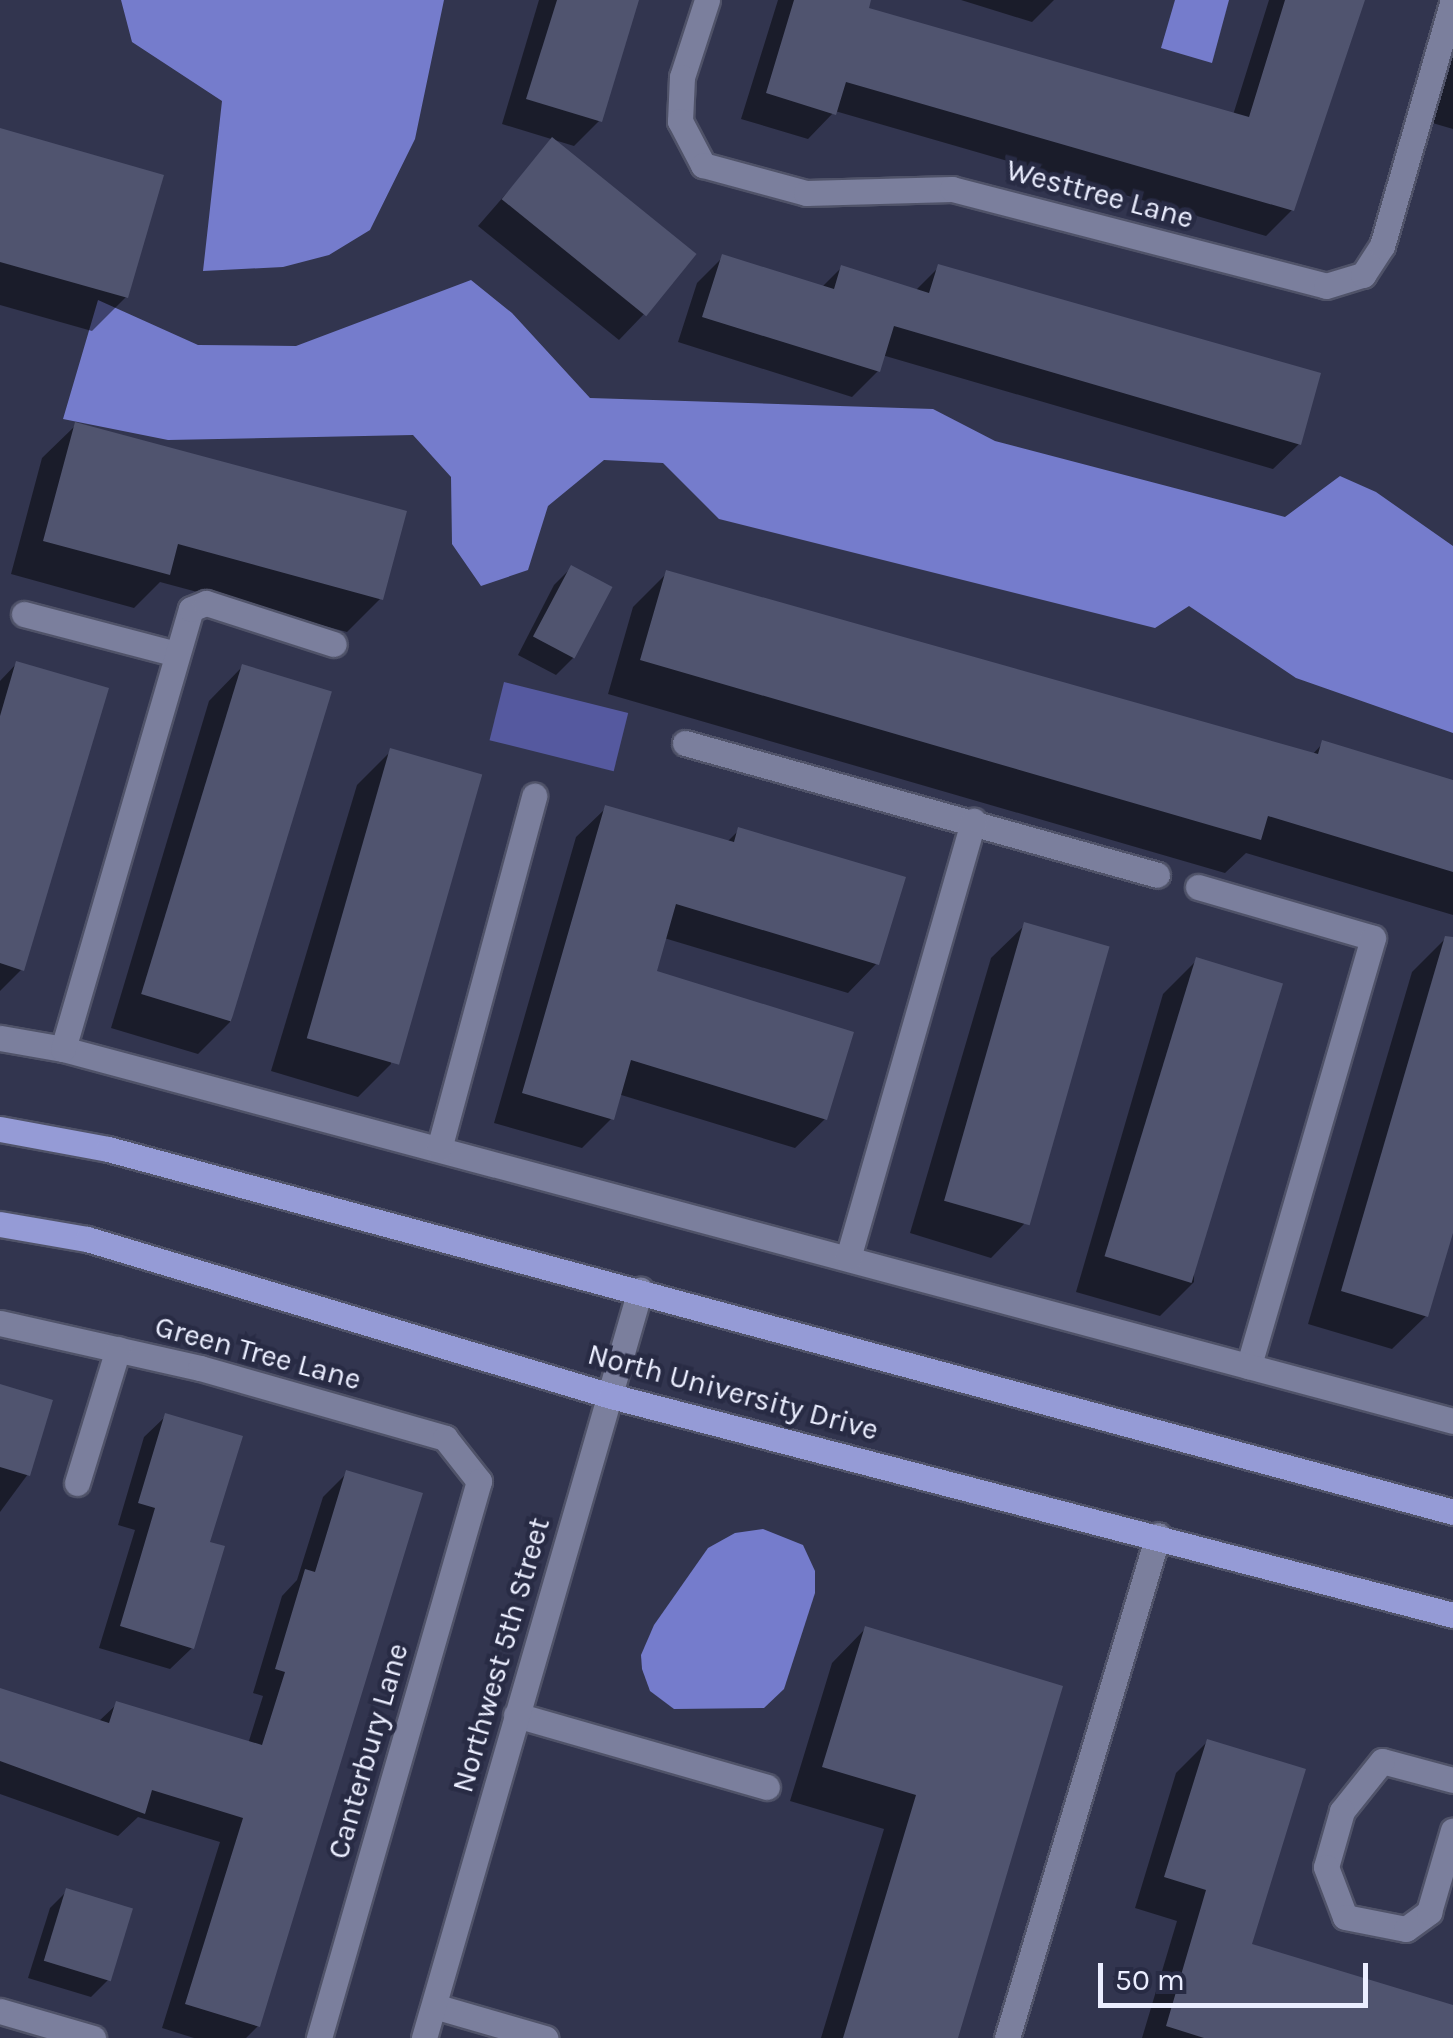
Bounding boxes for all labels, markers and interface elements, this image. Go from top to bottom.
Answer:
street label: Westtree Lane [1002,152,1198,236]
street label: Green Tree Lane [151,1308,365,1398]
street label: North University Drive [584,1336,882,1448]
street label: Northwest 5th Street [445,1513,557,1797]
street label: Canterbury Lane [320,1639,416,1863]
scale bar [1103,1943,1373,2005]
text: 50 m [1115,1962,1185,1998]

